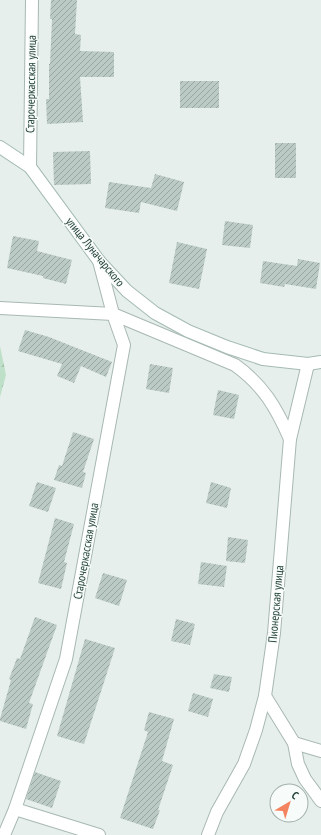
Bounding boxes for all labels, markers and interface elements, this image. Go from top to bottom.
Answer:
street label: Старочеркасская улица [22,35,39,133]
street label: улица Луначарского [63,214,128,289]
street label: Старочеркасская улица [70,501,101,600]
street label: Пионерская улица [265,564,286,643]
north arrow [269,783,309,823]
text: С [289,788,301,802]

